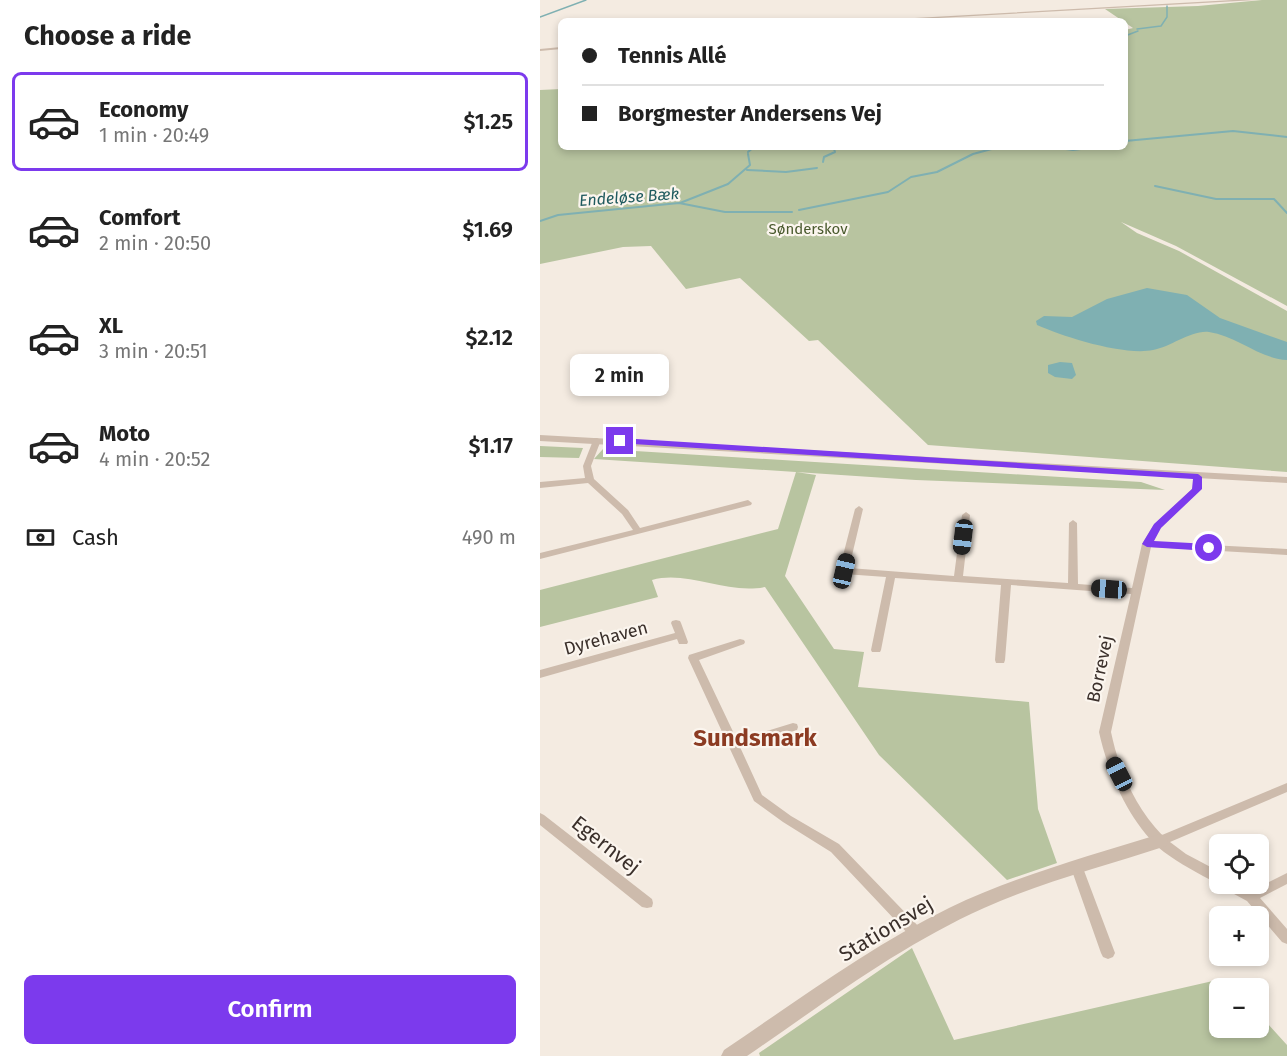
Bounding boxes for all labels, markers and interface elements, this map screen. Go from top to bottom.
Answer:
text: Choose a ride [24,20,191,52]
text: Tennis Allé [618,42,726,69]
icon: car [27,95,81,149]
text: Economy [99,96,188,123]
text: Borgmester Andersens Vej [618,100,882,127]
text: $1.25 [464,108,513,135]
text: 1 min · 20:49 [99,123,209,147]
water label: Endeløse Bæk [578,184,680,210]
icon: car [27,203,81,257]
text: Comfort [99,204,180,231]
text: $1.69 [463,216,513,243]
park label: Sønderskov [768,220,848,238]
text: 2 min · 20:50 [99,231,211,255]
icon: car [27,311,81,365]
text: XL [99,312,123,339]
text: $2.12 [466,324,513,351]
text: 3 min · 20:51 [99,339,208,363]
callout: 2 min [571,354,670,396]
text: 2 min [595,363,644,387]
icon: car [27,419,81,473]
text: Moto [99,420,150,447]
route end [606,427,633,454]
text: $1.17 [468,432,513,459]
text: 4 min · 20:52 [99,447,210,471]
car [952,518,974,556]
icon: cash [24,521,57,554]
text: Cash [72,524,119,551]
text: 490 m [462,525,516,549]
route start [1195,534,1222,561]
car [831,551,857,591]
car [1090,579,1128,599]
street label: Dyrehaven [562,616,650,660]
street label: Borrevej [1082,633,1118,705]
district label: Sundsmark [693,724,818,752]
car [1103,754,1135,794]
street label: Egernvej [566,810,646,880]
map controls [1209,834,1269,1038]
button: locate [1209,834,1269,894]
street label: Stationsvej [834,891,938,967]
button: + [1209,906,1269,966]
button: Confirm [24,975,516,1044]
button: − [1209,978,1269,1038]

